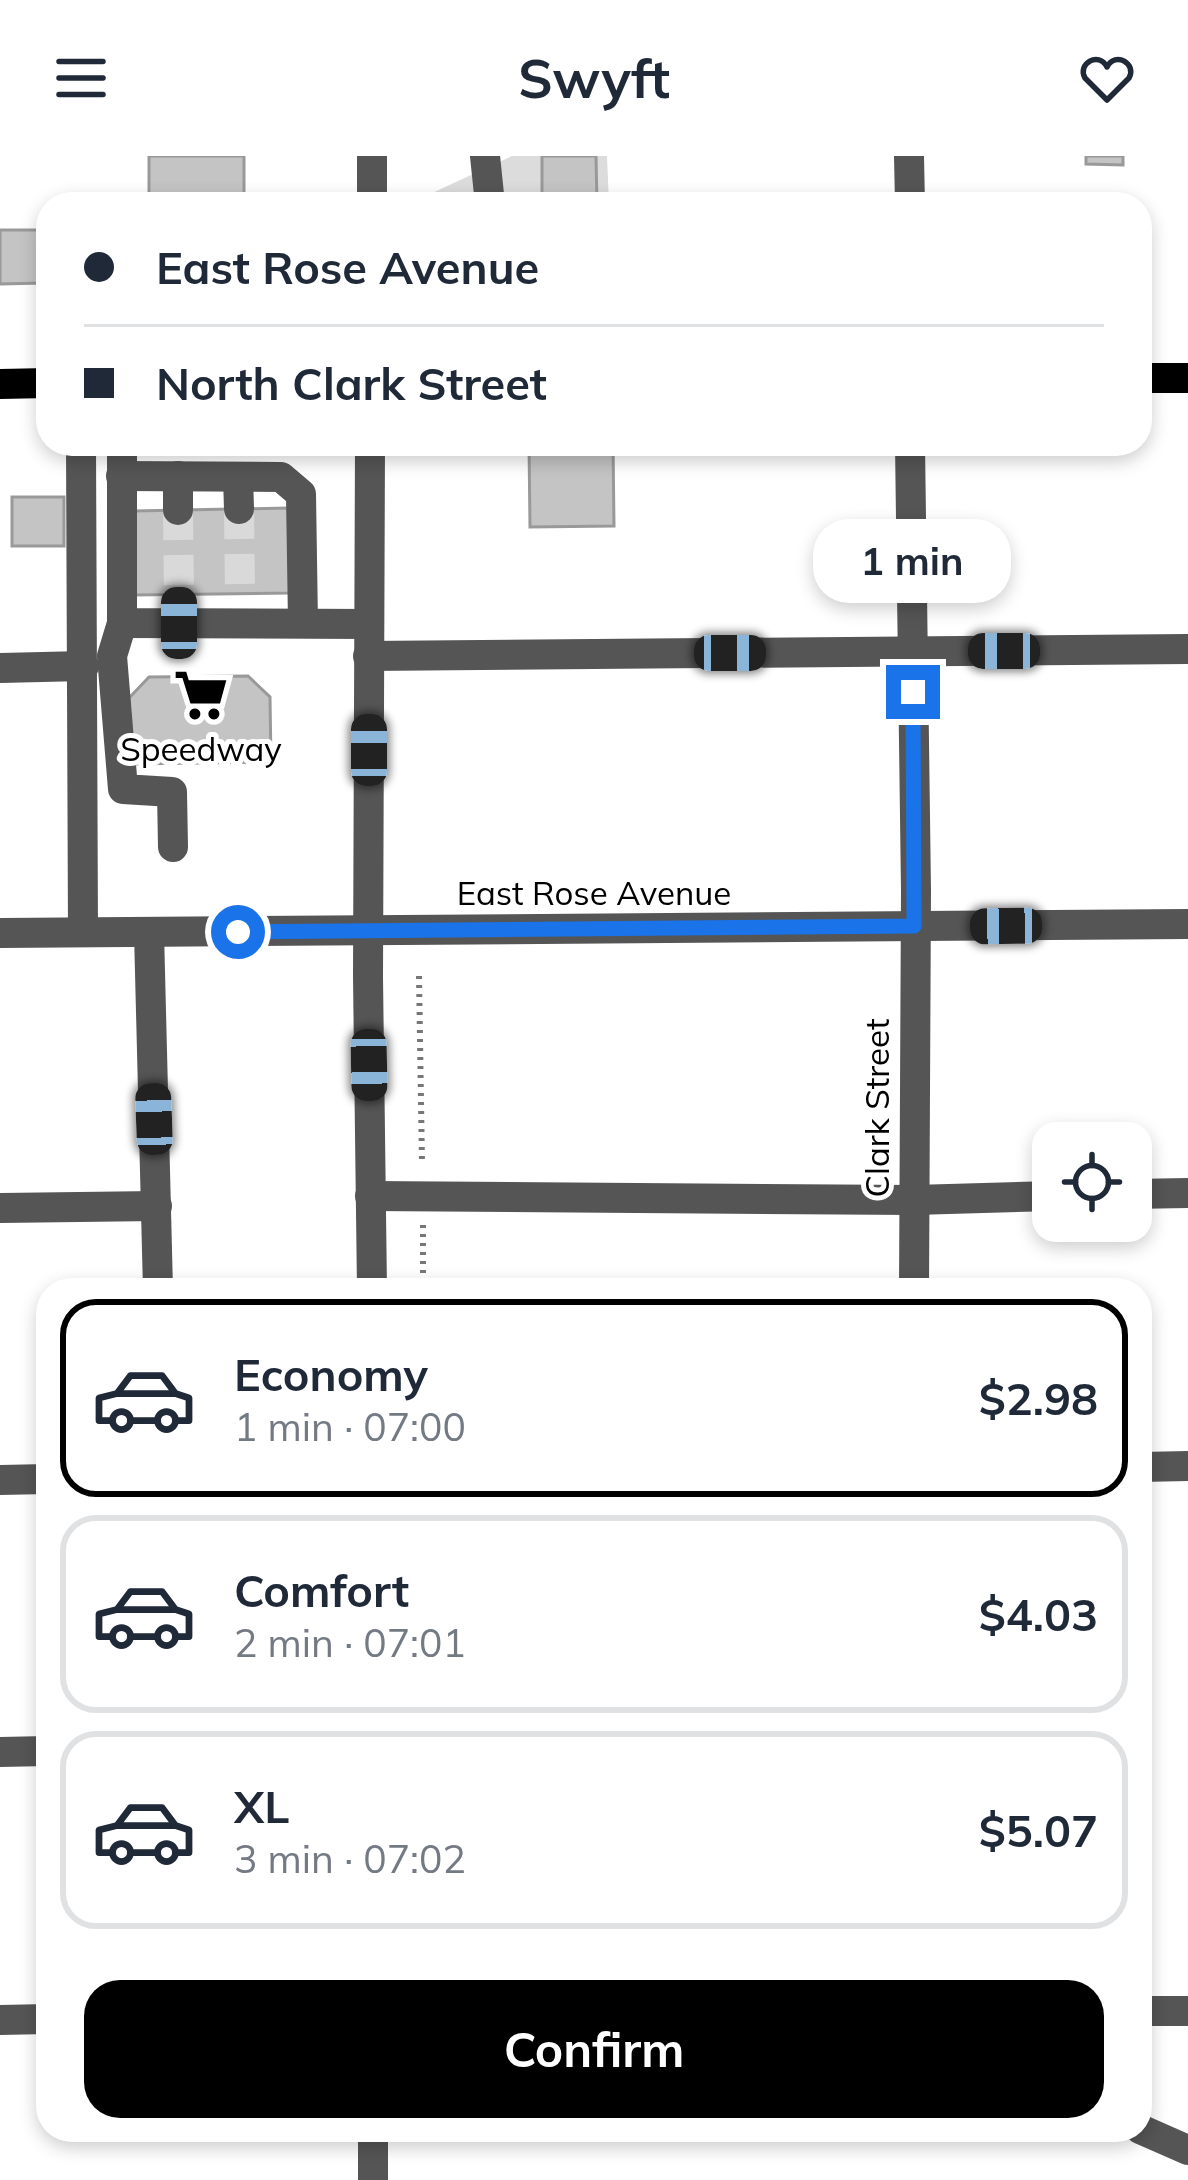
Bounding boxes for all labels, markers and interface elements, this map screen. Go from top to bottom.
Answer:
text: Swyft [518,44,670,112]
icon: menu [48,45,114,111]
icon: heart [1074,45,1140,111]
text: East Rose Avenue [156,239,539,295]
text: North Clark Street [156,355,547,411]
callout: 1 min [814,518,1012,602]
text: 1 min [861,536,963,585]
car [161,587,197,659]
car [968,633,1040,669]
car [694,635,766,671]
route end [886,665,940,719]
supermarket icon: Speedway [172,666,230,724]
car [351,714,387,786]
place label: Speedway [120,728,282,769]
street label: East Rose Avenue [457,872,731,913]
route start [211,905,265,959]
car [970,907,1042,945]
street label: Clark Street [856,1018,897,1198]
car [350,1029,388,1101]
car [135,1082,173,1156]
map controls [1032,1122,1152,1242]
button: locate [1032,1122,1152,1242]
icon: car [90,1344,198,1452]
text: Economy [234,1346,428,1402]
text: $2.98 [979,1370,1098,1426]
text: 1 min · 07:00 [234,1402,466,1451]
icon: car [90,1560,198,1668]
text: Comfort [234,1562,409,1618]
text: $4.03 [979,1586,1098,1642]
text: 2 min · 07:01 [234,1618,466,1667]
icon: car [90,1776,198,1884]
text: XL [234,1778,289,1834]
text: $5.07 [979,1802,1098,1858]
text: 3 min · 07:02 [234,1834,466,1883]
button: Confirm [84,1980,1104,2118]

